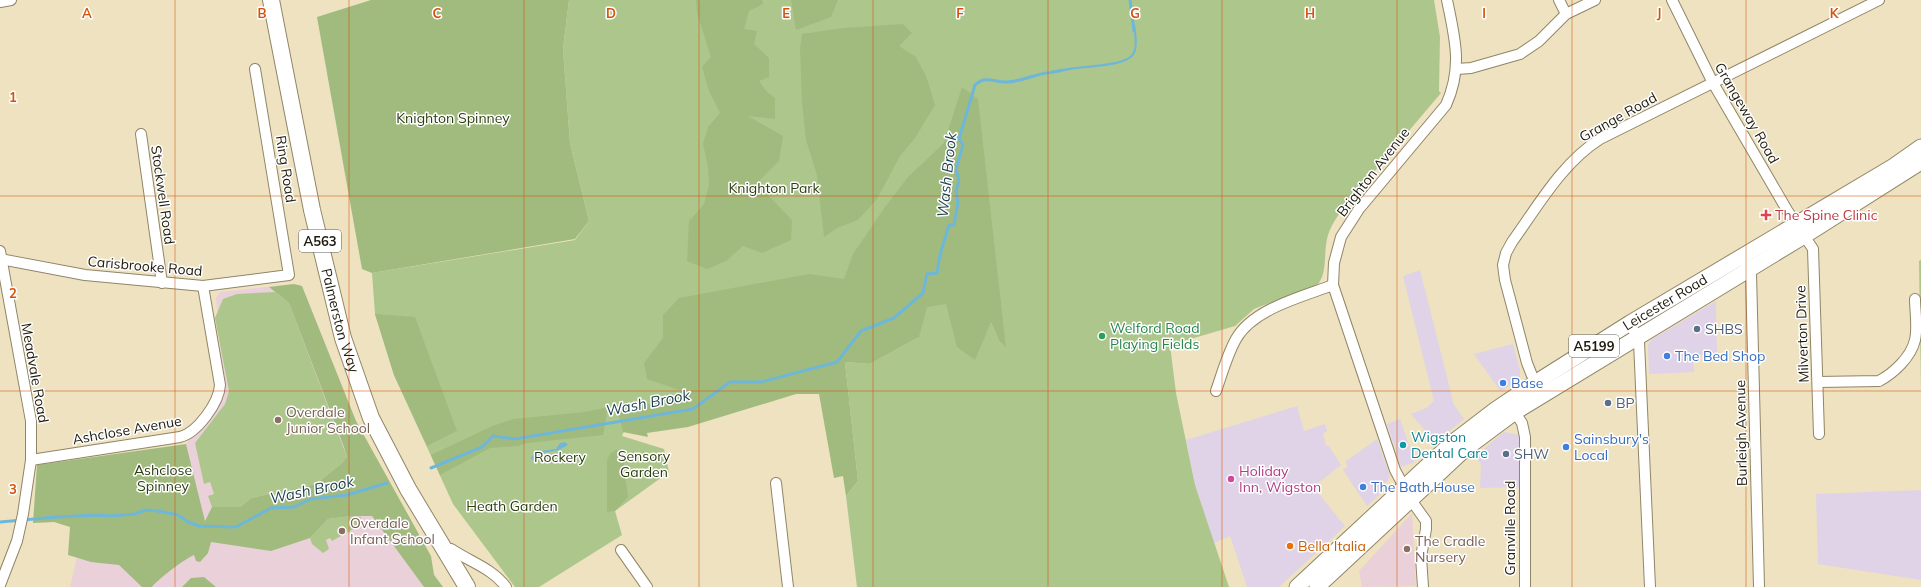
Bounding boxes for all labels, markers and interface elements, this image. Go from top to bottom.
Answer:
text: A [82,5,92,21]
text: B [258,5,267,21]
text: C [433,5,442,21]
text: D [606,5,616,21]
text: E [782,5,790,21]
text: F [956,5,964,21]
text: G [1130,5,1140,21]
text: H [1305,5,1315,21]
text: I [1482,5,1486,21]
text: J [1657,5,1661,21]
text: K [1830,5,1840,21]
street label: Grangeway Road [1711,59,1783,167]
street label: Grange Road [1576,88,1660,146]
text: 1 [9,89,17,105]
park label: Knighton Spinney [396,109,510,127]
street label: Brighton Avenue [1333,124,1413,220]
water label: Wash Brook [933,130,961,218]
street label: Ring Road [272,134,300,204]
street label: Stockwell Road [147,144,179,246]
park label: Knighton Park [728,179,820,197]
place label: The Spine Clinic [1775,206,1878,224]
marker: The Spine Clinic [1760,209,1772,221]
road number: A563 [299,230,341,252]
street label: Carisbrooke Road [87,252,203,280]
street label: Palmerston Way [317,266,364,376]
street label: Leicester Road [1619,270,1710,334]
text: 2 [9,285,17,301]
street label: Milverton Drive [1791,285,1813,383]
place label: Welford Road Playing Fields [1110,319,1200,353]
place label: SHBS [1705,320,1743,338]
street label: Meadvale Road [17,322,53,424]
marker: SHBS [1692,324,1702,334]
marker: Welford Road Playing Fields [1097,331,1107,341]
road number: A5199 [1569,335,1619,357]
place label: The Bed Shop [1675,347,1765,365]
marker: The Bed Shop [1662,351,1672,361]
place label: Base [1511,374,1543,392]
marker: Base [1498,378,1508,388]
street label: Burleigh Avenue [1731,380,1751,486]
water label: Wash Brook [604,385,693,420]
place label: BP [1616,394,1635,412]
marker: BP [1603,398,1613,408]
place label: Overdale Junior School [286,403,370,437]
street label: Ashclose Avenue [71,412,183,448]
marker: Overdale Junior School [273,415,283,425]
place label: Wigston Dental Care [1411,428,1488,462]
place label: Sainsbury's Local [1574,430,1649,464]
marker: Wigston Dental Care [1398,440,1408,450]
marker: Sainsbury's Local [1561,442,1571,452]
place label: SHW [1514,445,1549,463]
park label: Sensory Garden [618,447,671,481]
park label: Rockery [534,448,587,466]
marker: SHW [1501,449,1511,459]
park label: Ashclose Spinney [134,461,192,495]
place label: Holiday Inn, Wigston [1239,462,1321,496]
water label: Wash Brook [268,471,357,508]
marker: Holiday Inn, Wigston [1226,474,1236,484]
place label: The Bath House [1371,478,1475,496]
text: 3 [9,481,17,497]
street label: Granville Road [1501,481,1519,575]
marker: The Bath House [1358,482,1368,492]
park label: Heath Garden [466,497,558,515]
place label: Overdale Infant School [350,514,435,548]
marker: Overdale Infant School [337,526,347,536]
place label: The Cradle Nursery [1415,532,1485,566]
place label: Bella Italia [1298,537,1366,555]
marker: Bella Italia [1285,541,1295,551]
marker: The Cradle Nursery [1402,544,1412,554]

